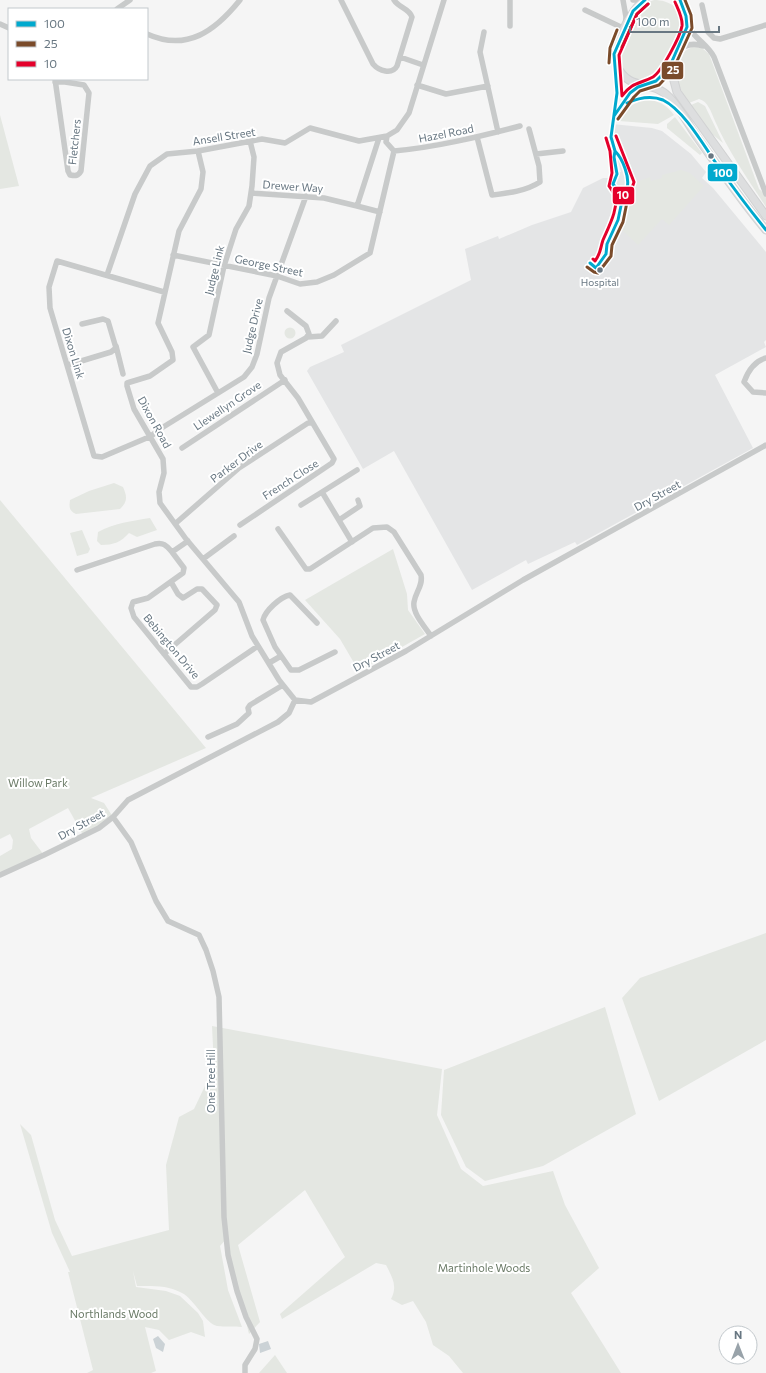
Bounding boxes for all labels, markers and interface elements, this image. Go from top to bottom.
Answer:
legend [8,8,148,80]
scale bar [630,8,719,34]
text: 100 m [636,14,670,28]
text: 100 [44,16,65,30]
text: 25 [44,36,58,50]
text: 10 [44,56,57,70]
line badge: 25 [661,61,684,80]
text: 25 [667,63,679,76]
street label: Fletchers [65,118,83,166]
street label: Hazel Road [417,121,475,145]
street label: Ansell Street [192,125,257,147]
unlabelled marker [706,151,716,161]
line badge: 100 [707,163,738,182]
text: 100 [713,166,733,179]
street label: Drewer Way [262,177,324,195]
line badge: 10 [612,186,635,205]
text: 10 [617,188,629,201]
street label: Judge Link [202,244,227,296]
street label: George Street [234,251,305,279]
marker: Hospital [595,265,605,275]
place label: Hospital [581,276,619,288]
street label: Judge Drive [239,297,266,355]
street label: Dixon Link [60,326,88,380]
street label: Llewellyn Grove [191,377,263,432]
street label: Dixon Road [135,394,175,450]
street label: Parker Drive [207,437,265,485]
street label: French Close [260,456,320,502]
street label: Dry Street [631,477,683,513]
street label: Bebington Drive [141,611,203,681]
street label: Dry Street [350,638,402,674]
park label: Willow Park [8,776,68,789]
street label: Dry Street [55,806,107,842]
street label: One Tree Hill [204,1049,217,1113]
park label: Martinhole Woods [438,1261,530,1274]
park label: Northlands Wood [70,1307,158,1320]
north arrow [718,1325,758,1365]
text: N [734,1328,742,1341]

